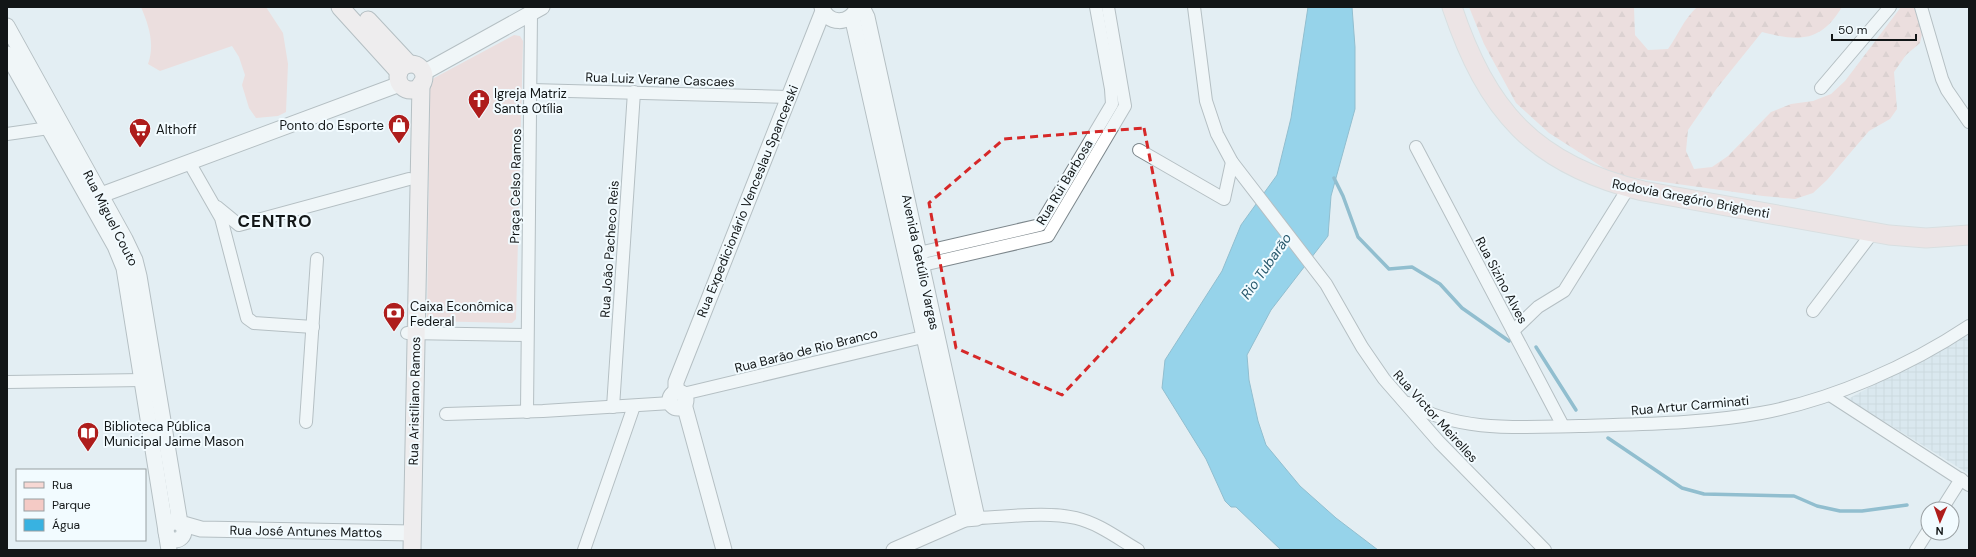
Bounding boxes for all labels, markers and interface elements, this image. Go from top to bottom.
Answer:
scale bar [1832,16,1916,42]
text: 50 m [1838,22,1867,38]
street label: Rua Luiz Verane Cascaes [585,68,735,91]
street label: Rua Expedicionário Venceslau Spancerski [693,82,802,320]
place label: Igreja Matriz Santa Otília [494,85,567,117]
church icon: Igreja Matriz Santa Otília [466,87,492,120]
shop icon: Ponto do Esporte [386,112,412,145]
supermarket icon: Althoff [127,116,153,149]
place label: Ponto do Esporte [279,117,384,134]
place label: Althoff [156,121,197,138]
street label: Praça Celso Ramos [506,128,525,244]
street label: Rua Rui Barbosa [1032,136,1097,228]
street label: Rua Miguel Couto [79,167,142,269]
street label: Rodovia Gregório Brighenti [1611,175,1771,222]
street label: Rua João Pacheco Reis [596,180,623,318]
street label: Avenida Getúlio Vargas [898,193,943,332]
district label: CENTRO [237,210,313,232]
water label: Rio Tubarão [1237,229,1295,303]
street label: Rua Sizino Alves [1472,234,1532,327]
place label: Caixa Econômica Federal [410,298,513,330]
bank icon: Caixa Econômica Federal [381,300,407,333]
street label: Rua Barão de Rio Branco [733,324,880,377]
street label: Rua Aristiliano Ramos [405,336,424,466]
street label: Rua Victor Meirelles [1390,367,1482,466]
street label: Rua Artur Carminati [1630,392,1750,419]
place label: Biblioteca Pública Municipal Jaime Mason [104,418,244,450]
library icon: Biblioteca Pública Municipal Jaime Mason [75,420,101,453]
legend [16,469,146,541]
text: Rua [52,477,73,493]
text: Parque [52,497,91,513]
north arrow [1920,501,1960,541]
text: Água [52,517,80,533]
street label: Rua José Antunes Mattos [229,522,383,541]
text: N [1935,524,1944,538]

